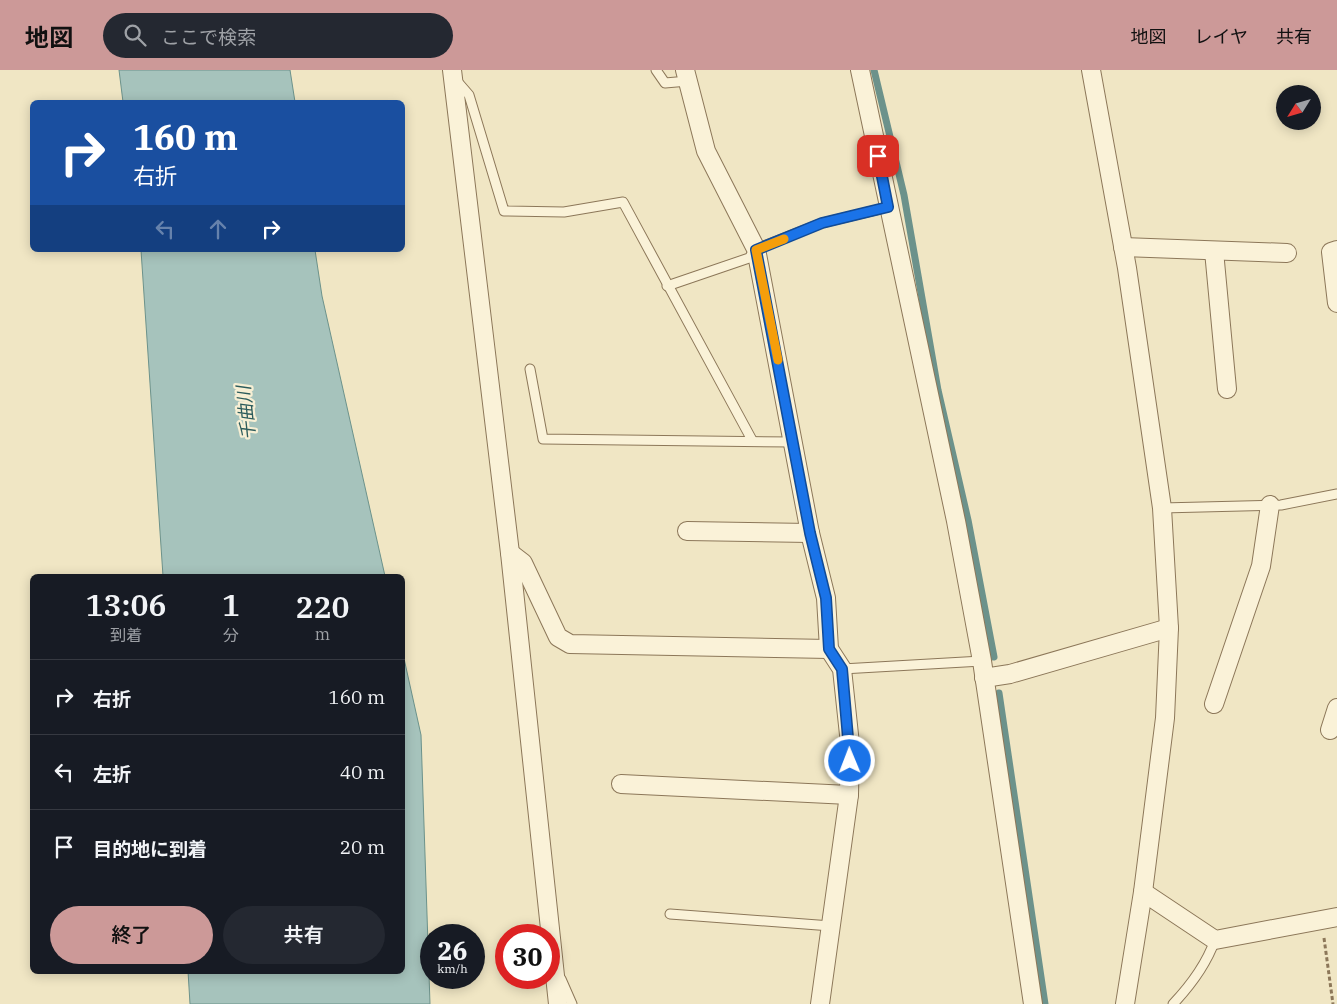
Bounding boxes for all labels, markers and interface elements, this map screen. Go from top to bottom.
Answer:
search box [103,13,453,58]
text: 地図 [25,21,73,53]
icon: search [121,21,149,49]
text: ここで検索 [161,25,256,49]
text: 地図 [1131,25,1167,48]
text: レイヤ [1195,25,1248,48]
text: 共有 [1276,25,1312,48]
north arrow [1276,85,1321,130]
map controls [1276,85,1321,130]
text: 160 m [133,114,238,160]
icon: right [50,120,115,185]
pin [857,135,899,177]
icon: arrive [864,142,892,170]
text: 右折 [133,161,177,190]
icon: left [151,215,179,243]
icon: ahead [204,215,232,243]
icon: right [257,215,285,243]
water label: 千曲川 [232,383,260,441]
text: 13:06 [86,585,166,624]
text: 1 [222,585,240,624]
text: 220 [295,587,349,626]
text: m [315,624,330,644]
text: 到着 [110,625,142,645]
text: 分 [223,625,239,645]
icon: right [50,683,78,711]
text: 160 m [328,685,385,709]
text: 右折 [93,687,131,711]
position arrow [823,734,875,786]
icon: left [50,758,78,786]
text: 40 m [340,760,385,784]
text: 左折 [93,762,131,786]
icon: arrive [50,833,78,861]
text: 20 m [340,835,385,859]
text: 目的地に到着 [93,837,207,861]
button: 終了 [50,906,213,964]
button: 共有 [223,906,385,964]
speed limit sign: 30 [495,924,560,989]
text: 26 [437,934,468,967]
text: km/h [437,961,468,976]

